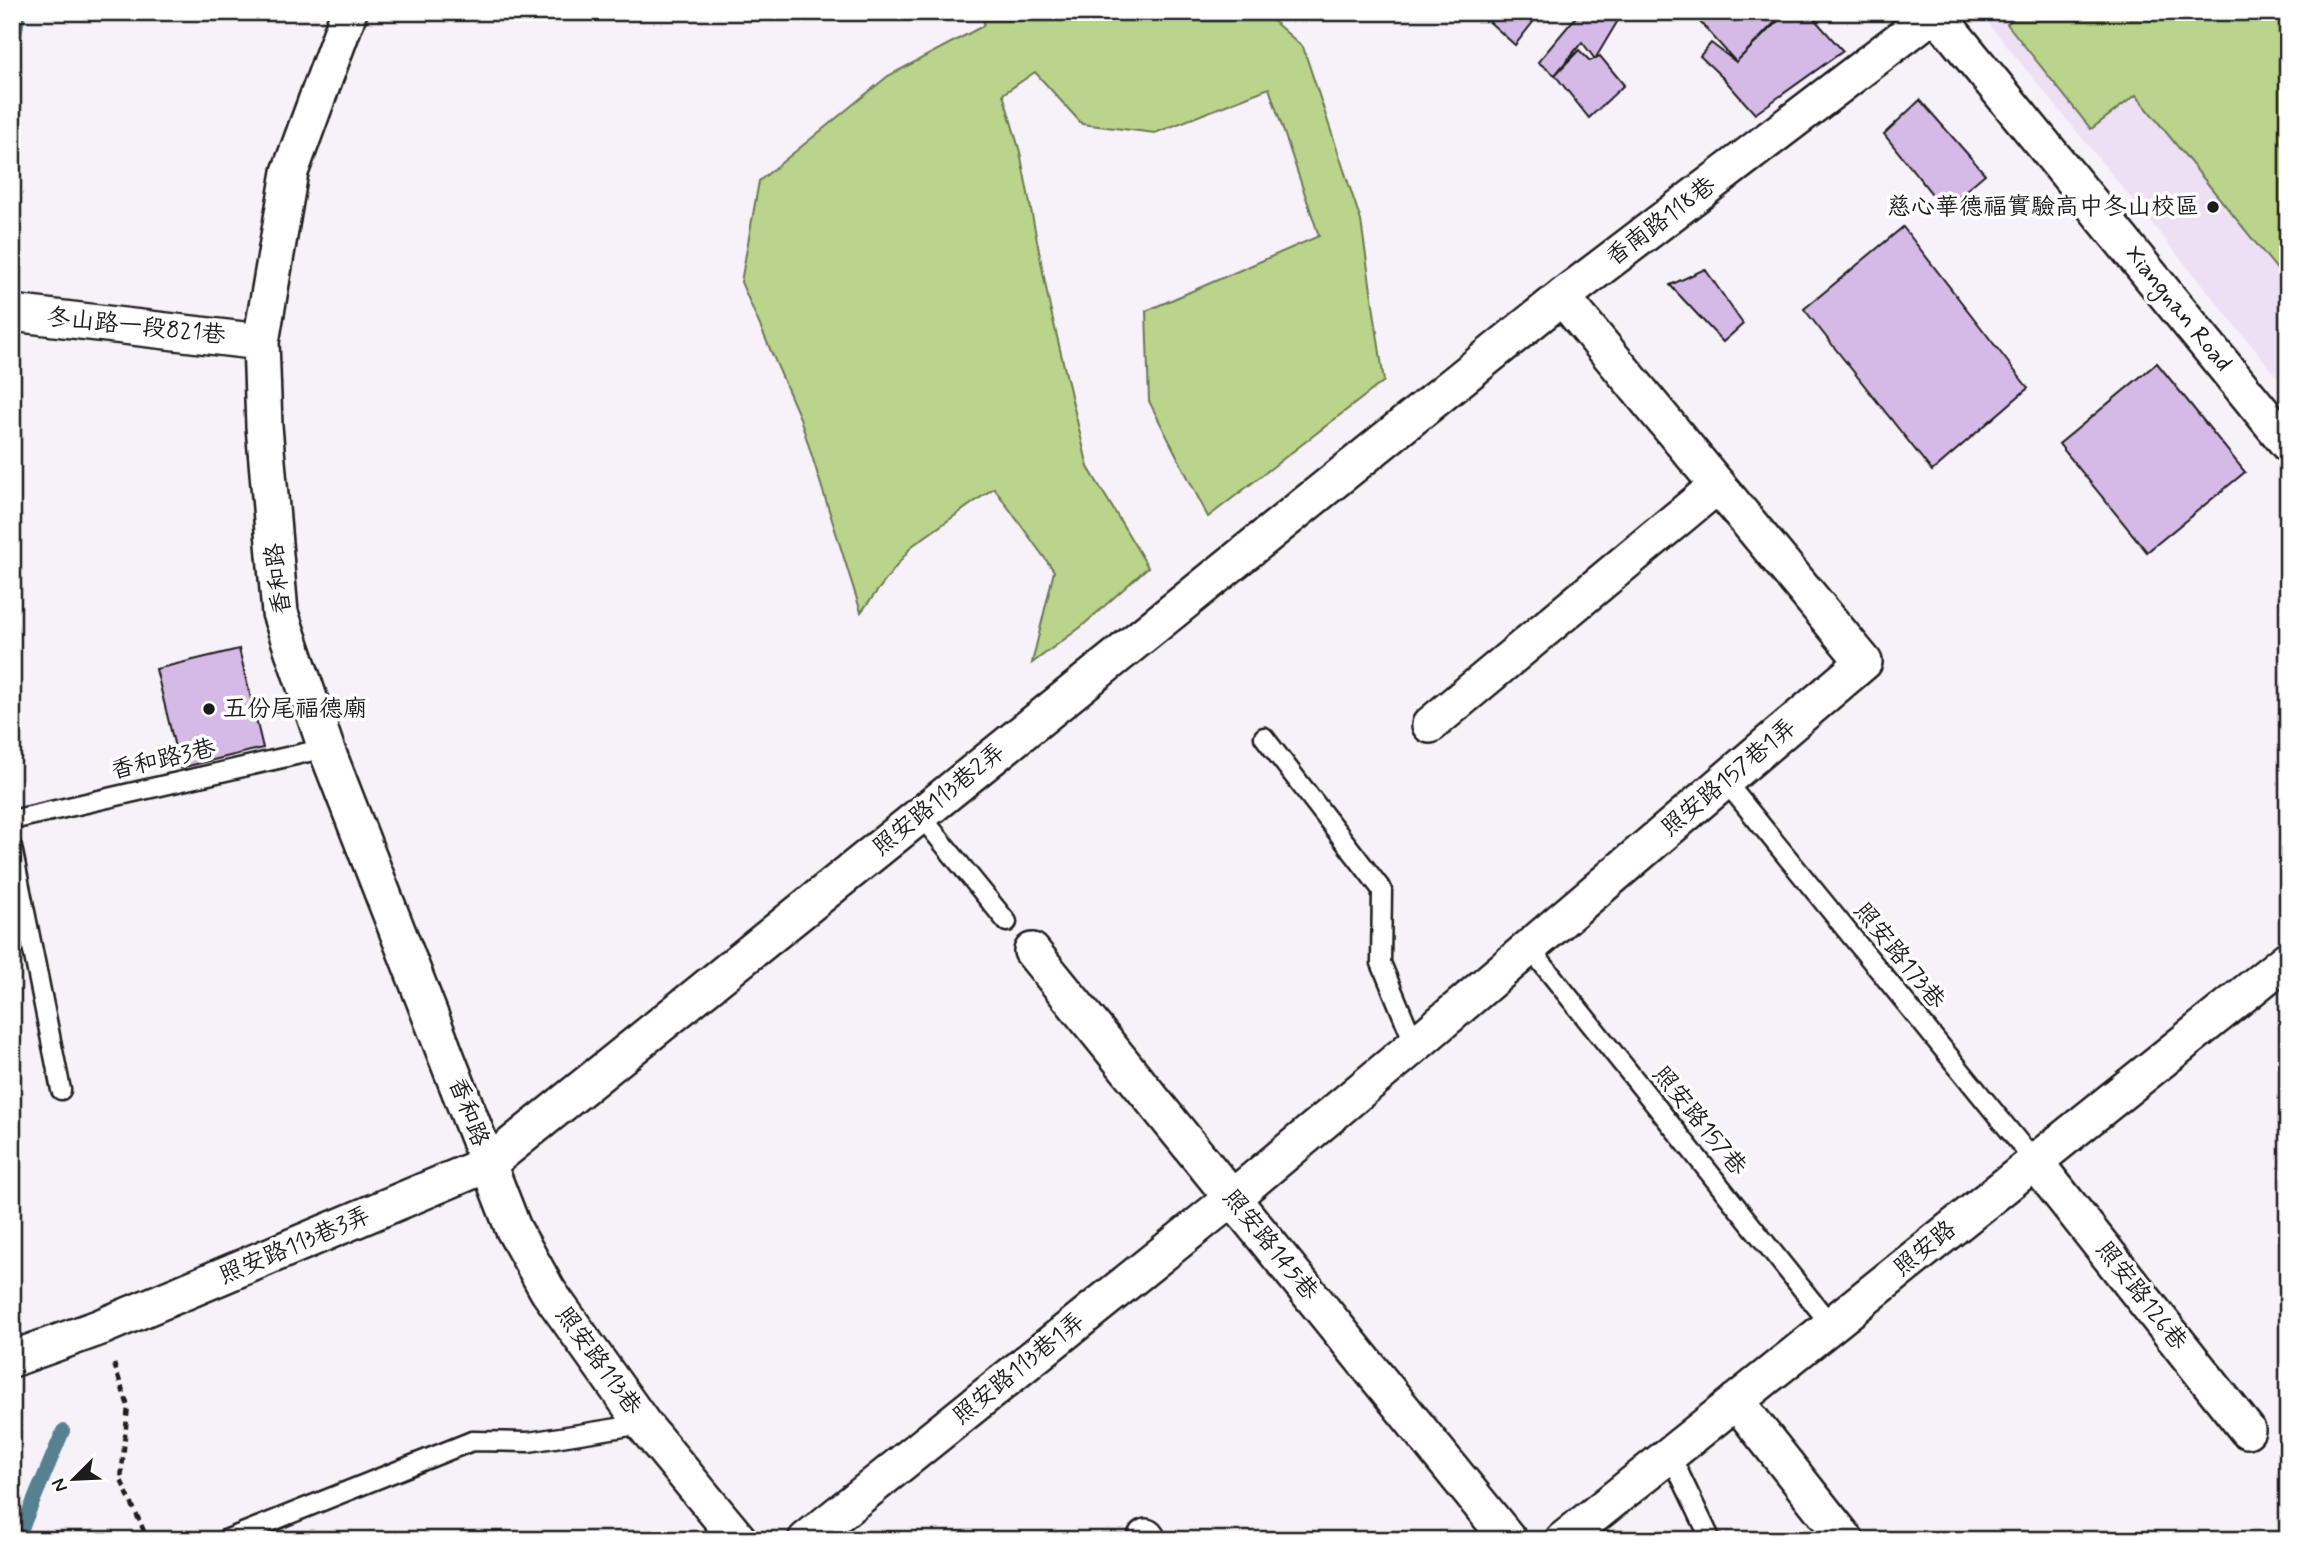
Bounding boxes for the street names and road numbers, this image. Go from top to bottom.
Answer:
street label: 香南路118巷 [1600,170,1722,274]
street label: Xiangnan Road [2116,240,2238,380]
street label: 冬山路一段821巷 [45,302,227,352]
street label: 香和路 [259,541,299,617]
street label: 照安路157巷1弄 [1655,712,1803,844]
street label: 香和路3巷 [107,733,219,787]
street label: 照安路113巷2弄 [866,737,1012,863]
street label: 照安路173巷 [1846,896,1952,1016]
street label: 照安路157巷 [1645,1060,1753,1182]
street label: 香和路 [441,1073,495,1151]
street label: 照安路145巷 [1216,1183,1324,1307]
street label: 照安路113巷3弄 [215,1200,375,1292]
street label: 照安路 [1887,1214,1963,1284]
street label: 照安路126巷 [2089,1235,2193,1357]
street label: 照安路113巷 [548,1301,648,1421]
street label: 照安路113巷1弄 [946,1306,1092,1432]

